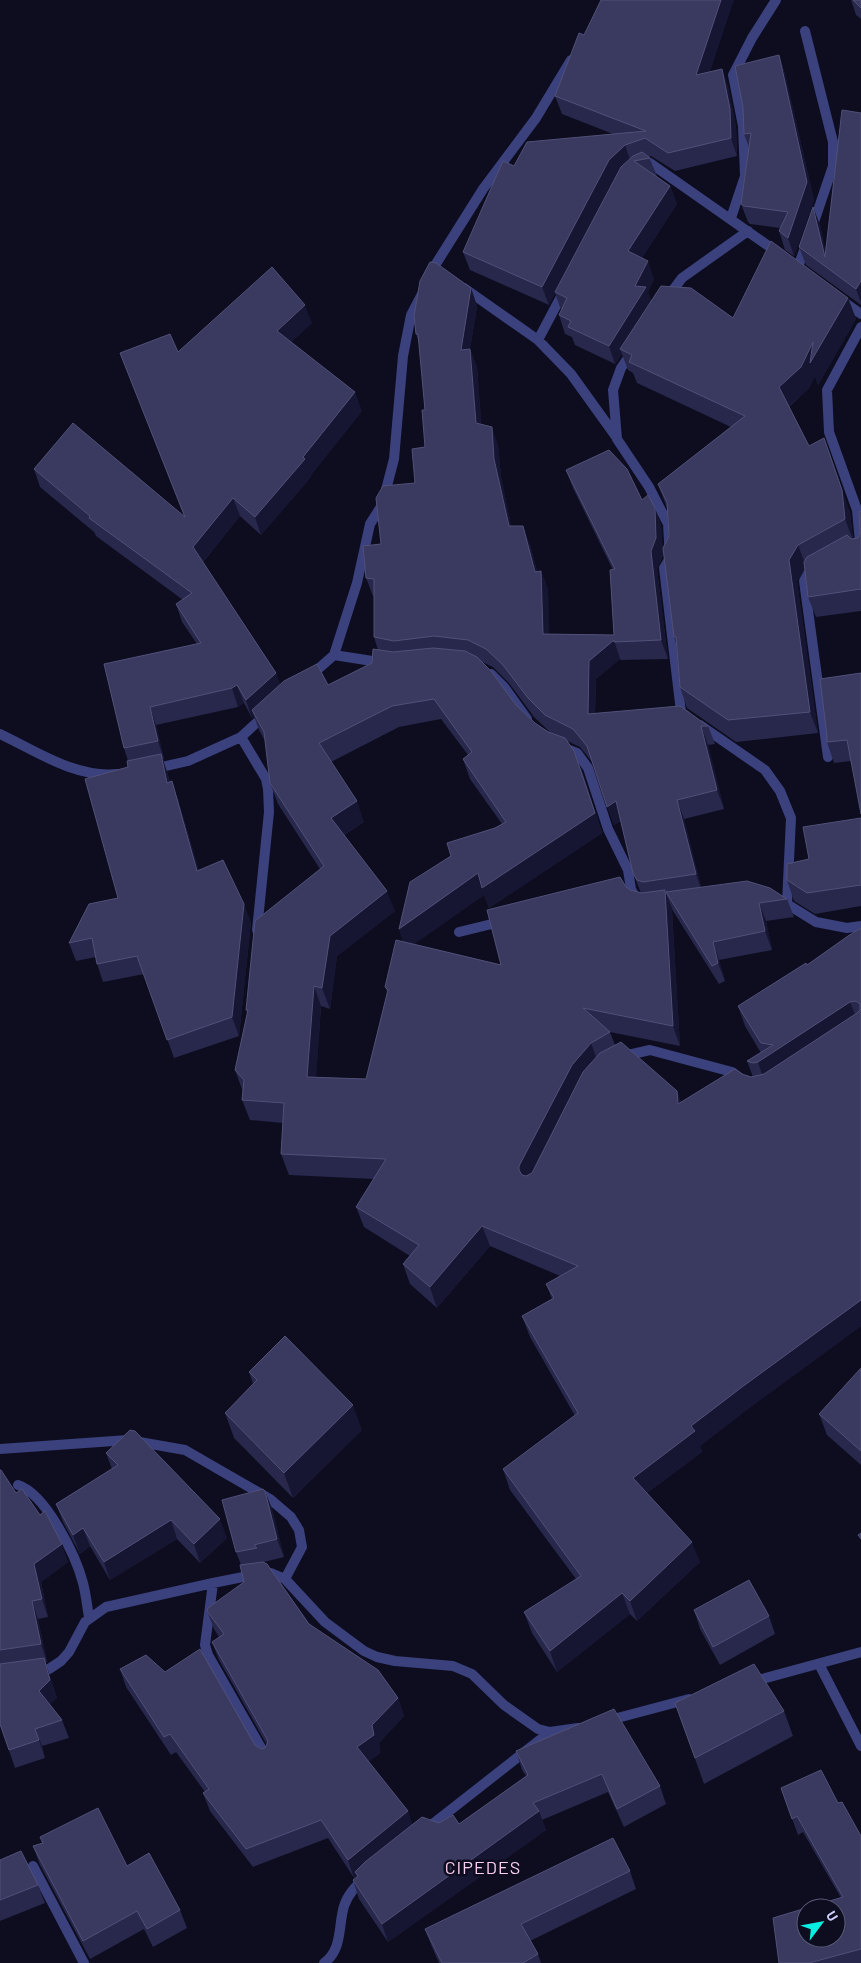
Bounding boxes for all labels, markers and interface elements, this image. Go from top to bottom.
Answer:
district label: CIPEDES [445,1856,521,1878]
north arrow [796,1898,846,1948]
text: U [823,1908,842,1924]

